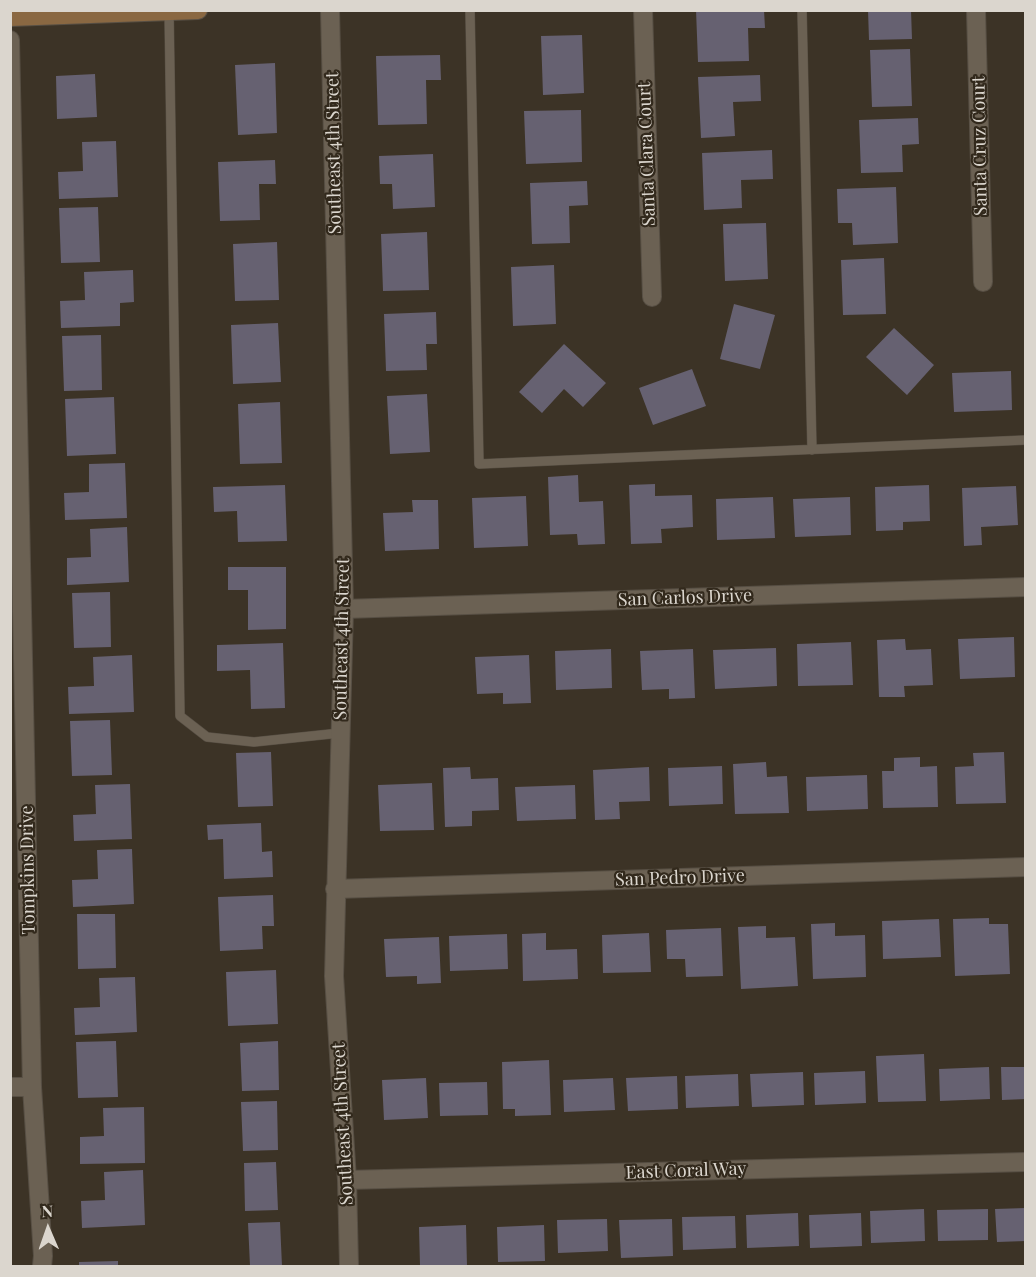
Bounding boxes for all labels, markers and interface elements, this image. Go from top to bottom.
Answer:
street label: Southeast 4th Street [322,72,346,234]
street label: Santa Cruz Court [968,76,992,216]
street label: Santa Clara Court [634,82,660,226]
street label: Southeast 4th Street [330,558,354,720]
street label: San Carlos Drive [618,585,752,611]
street label: Tompkins Drive [16,805,40,935]
street label: San Pedro Drive [615,865,745,891]
street label: Southeast 4th Street [328,1042,358,1206]
street label: East Coral Way [625,1158,747,1184]
north arrow [18,1199,78,1259]
text: N [41,1200,53,1221]

